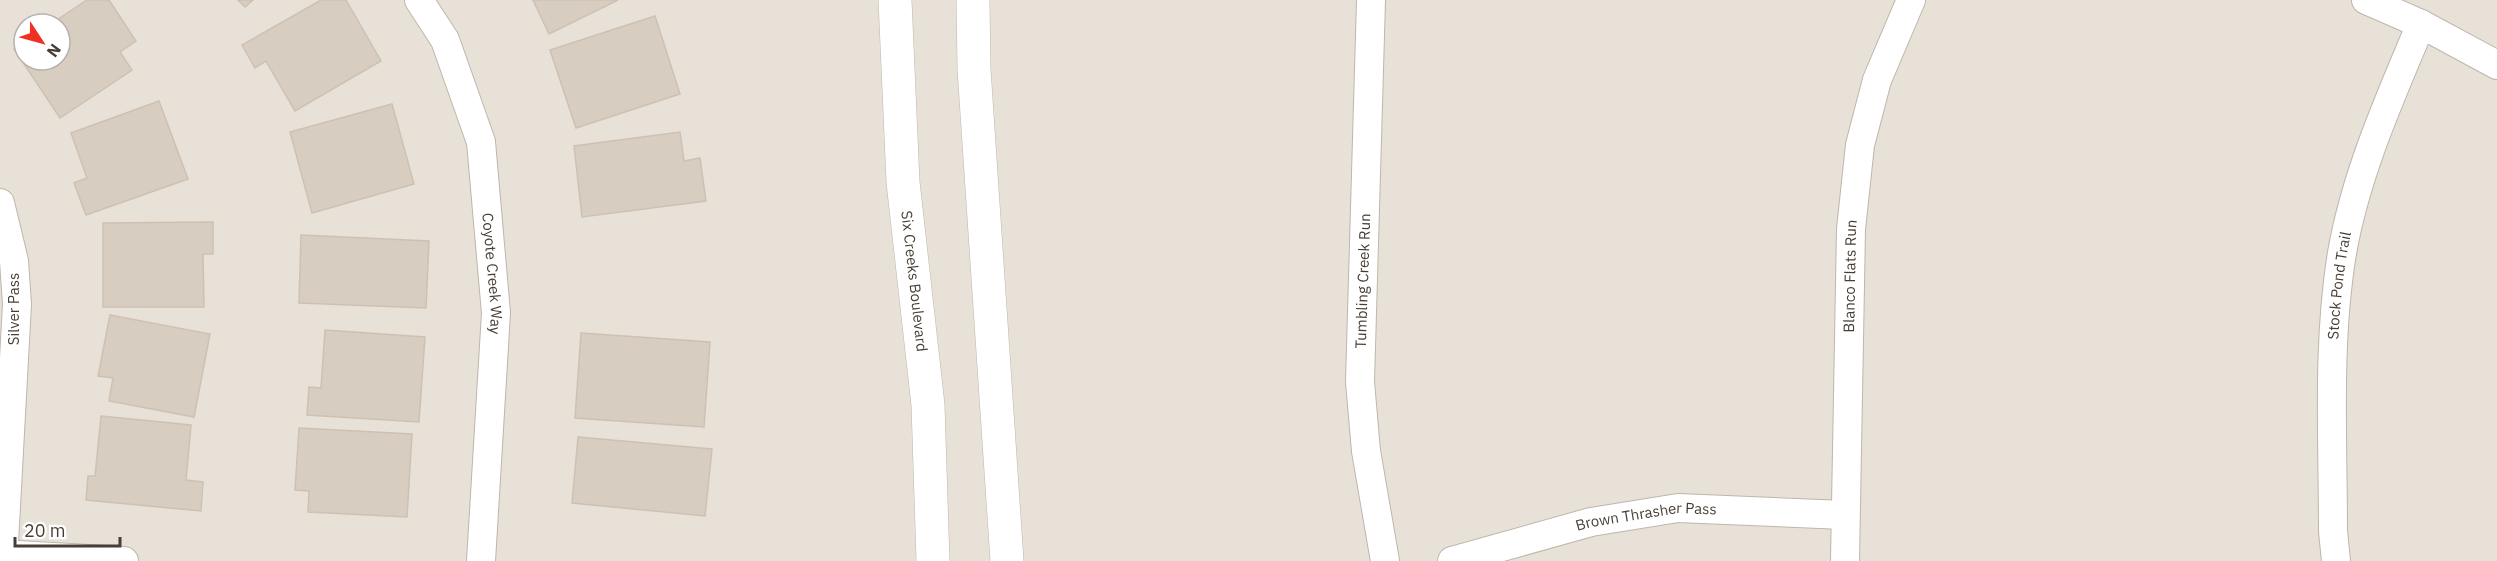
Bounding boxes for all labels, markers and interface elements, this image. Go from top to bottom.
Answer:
north arrow [12,12,72,72]
text: N [43,40,66,61]
street label: Six Creeks Boulevard [897,210,932,353]
street label: Coyote Creek Way [478,212,507,335]
street label: Tumbling Creek Run [1351,213,1374,349]
street label: Blanco Flats Run [1839,218,1861,333]
street label: Stock Pond Trail [2323,230,2355,340]
street label: Silver Pass [4,273,23,345]
street label: Brown Thrasher Pass [1573,498,1717,535]
scale bar [15,510,120,548]
text: 20 m [24,519,66,542]

